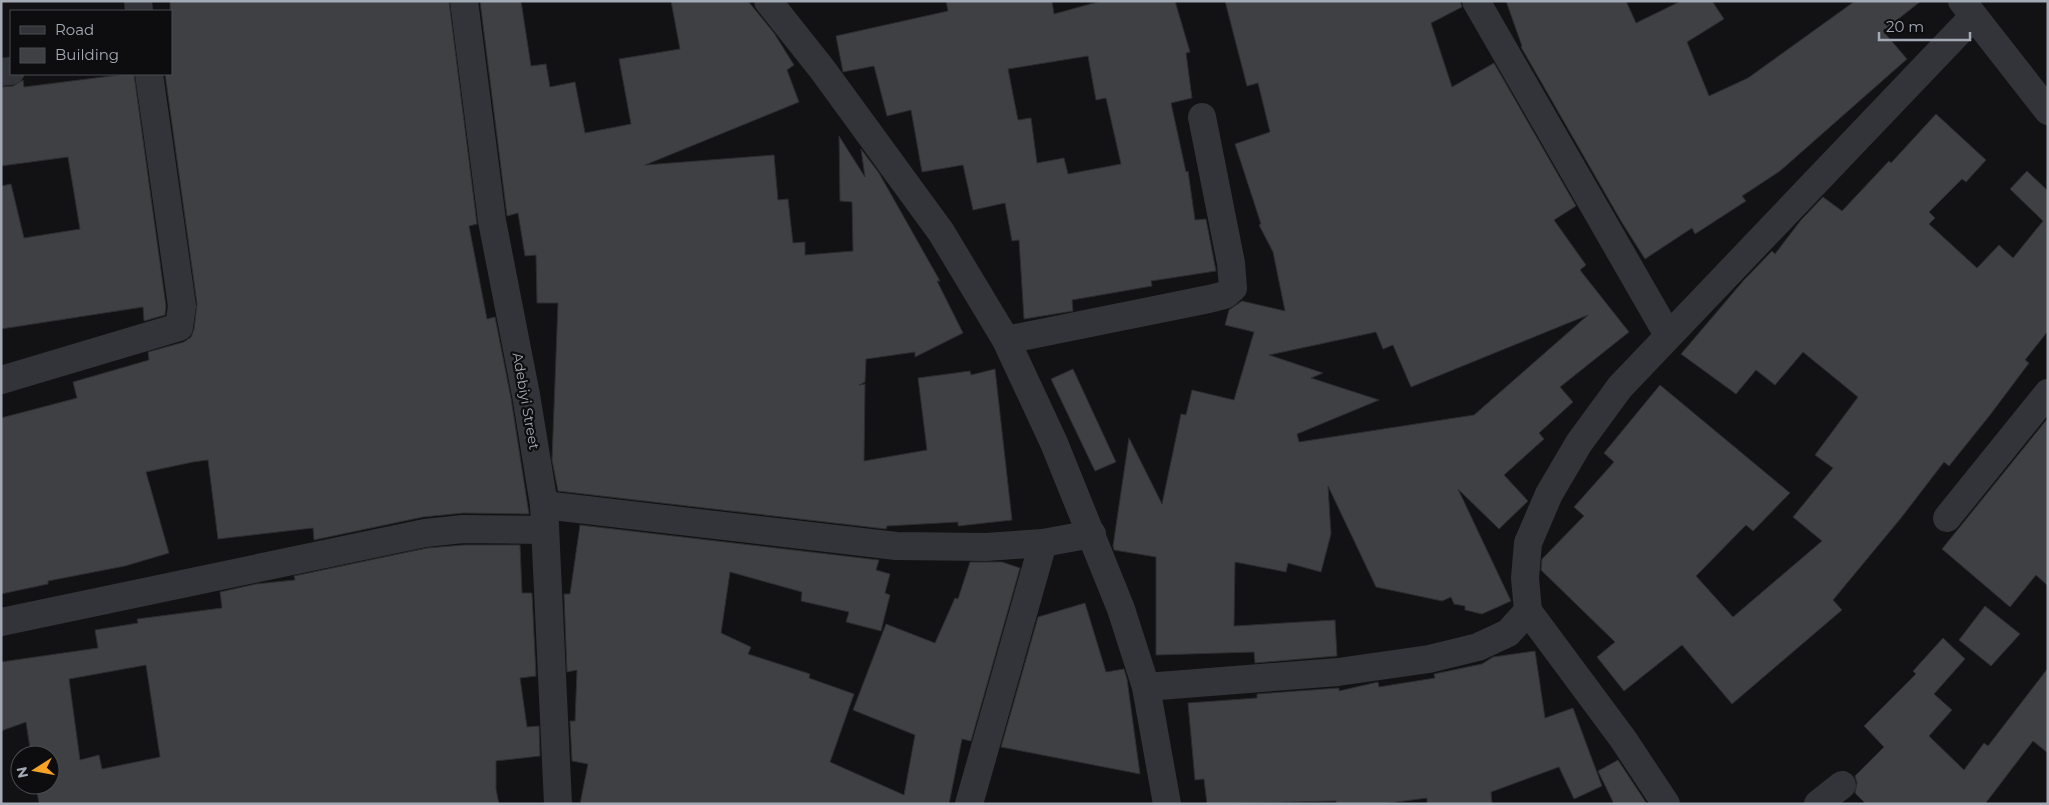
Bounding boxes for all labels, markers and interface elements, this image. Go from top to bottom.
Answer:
legend [10,10,172,75]
scale bar [1879,10,1970,42]
text: 20 m [1886,17,1924,36]
text: Road [55,20,94,39]
text: Building [55,45,119,64]
street label: Adebiyi Street [509,351,543,451]
north arrow [10,745,60,795]
text: N [12,765,32,780]

